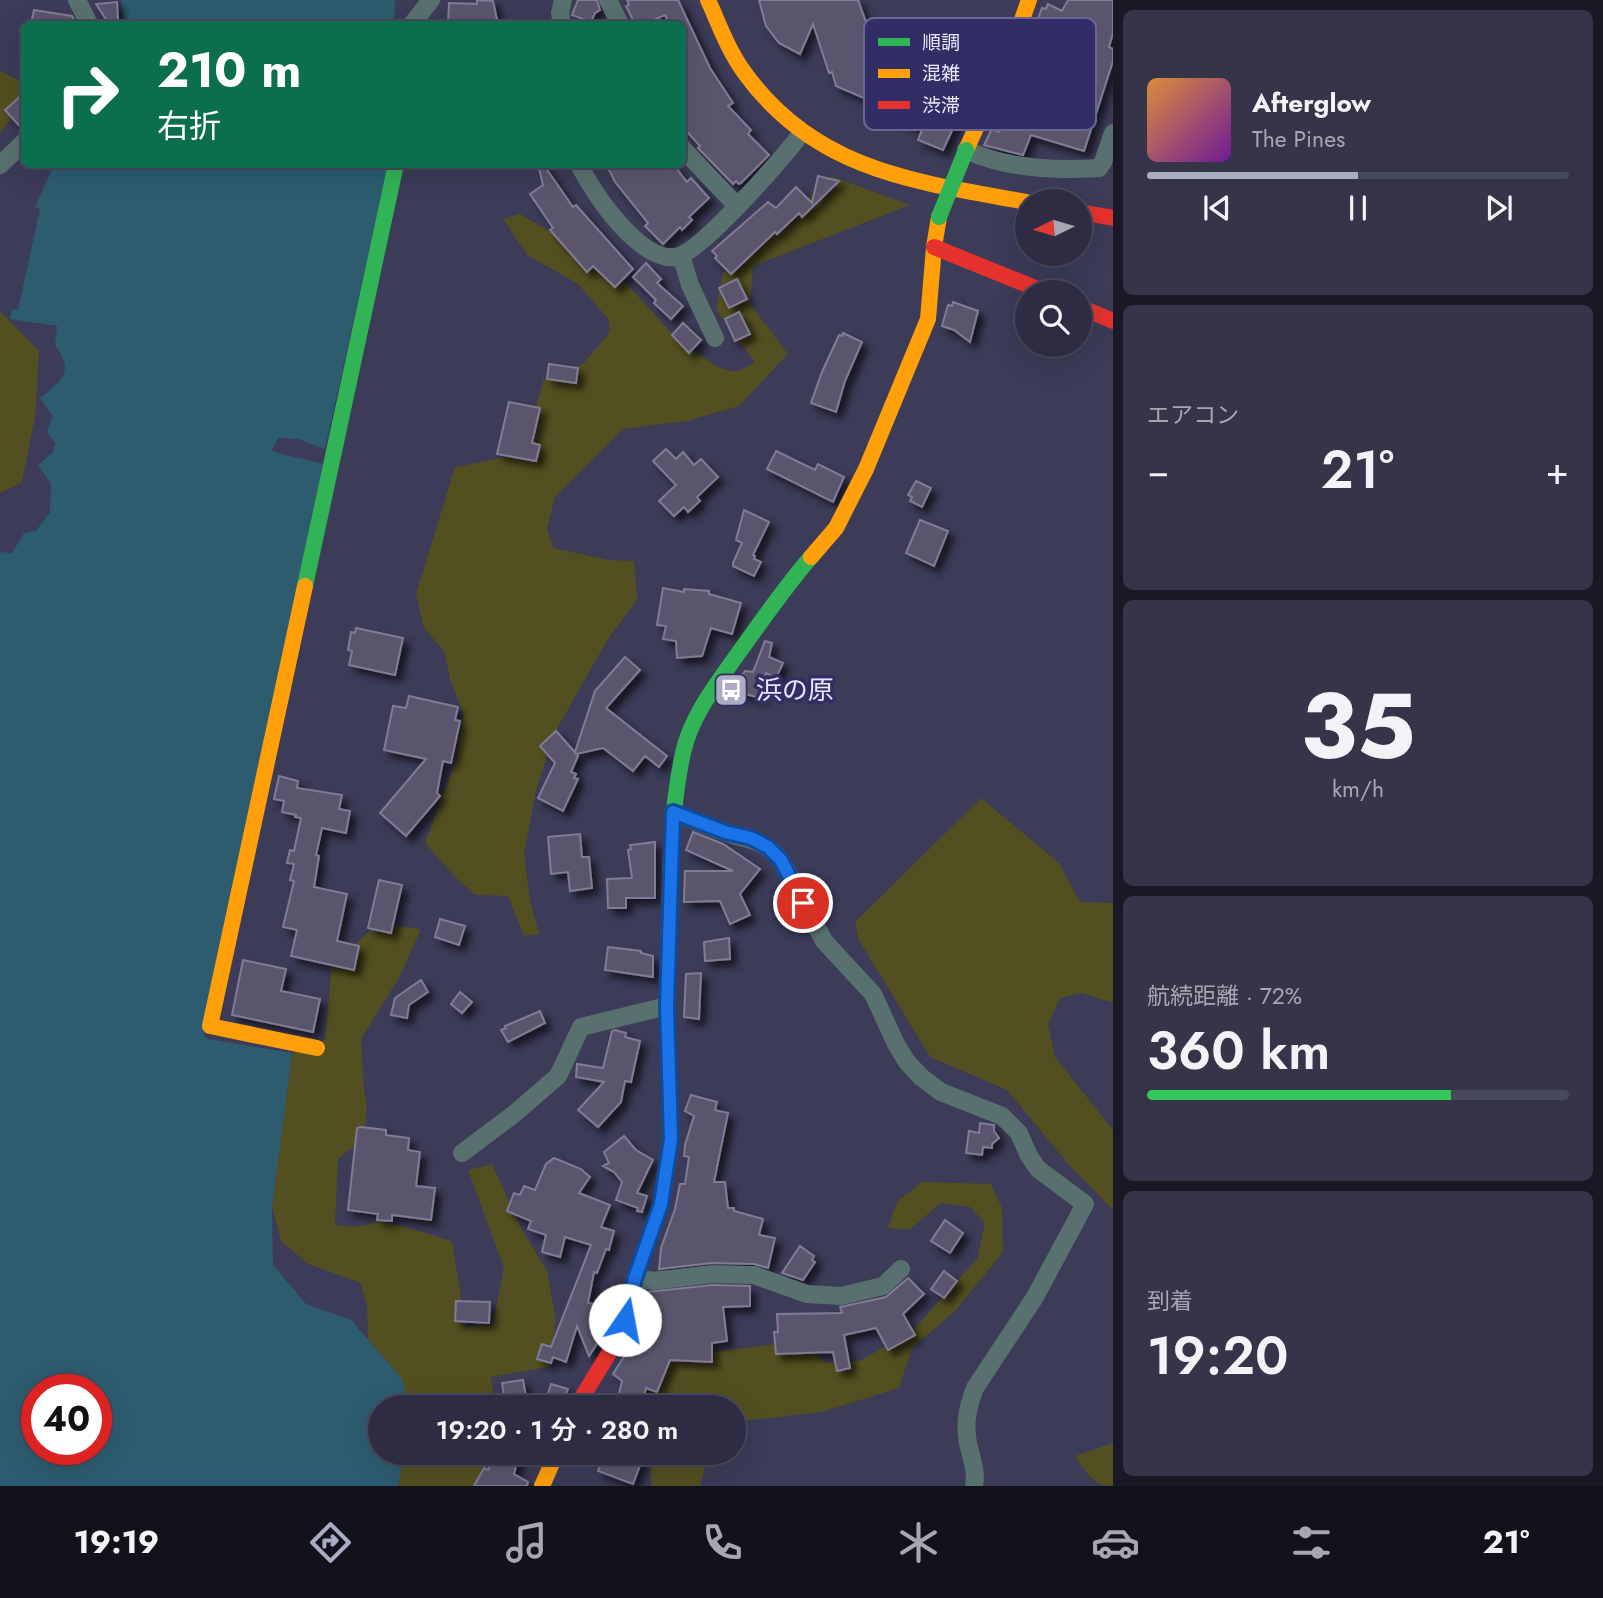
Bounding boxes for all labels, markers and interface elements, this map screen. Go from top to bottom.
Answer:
legend [864,18,1096,130]
text: 順調 [922,29,960,56]
text: 210 m [157,35,301,105]
icon: right [42,49,133,140]
text: 混雑 [922,60,960,87]
text: Afterglow [1252,84,1371,122]
text: 渋滞 [922,92,960,119]
text: 右折 [157,103,221,149]
text: The Pines [1252,122,1345,156]
north arrow [1015,189,1092,266]
map controls [1015,189,1092,357]
icon: previous [1198,189,1236,227]
icon: pause [1339,189,1377,227]
icon: next [1480,189,1518,227]
button: search [1015,280,1092,357]
text: エアコン [1147,398,1239,432]
text: 21° [1321,432,1394,508]
text: − [1147,443,1169,498]
text: + [1546,443,1569,498]
text: 35 [1300,661,1416,792]
bus stop icon: 浜の原 [712,671,750,709]
place label: 浜の原 [756,671,834,709]
text: km/h [1332,772,1384,806]
pin [773,873,833,933]
icon: arrive [784,884,822,922]
text: 航続距離 · 72% [1147,979,1302,1013]
text: 360 km [1147,1013,1330,1089]
position arrow [588,1283,662,1357]
text: 到着 [1147,1284,1193,1318]
text: 19:20 [1147,1318,1288,1394]
speed limit sign: 40 [21,1374,112,1465]
text: 19:20 · 1 分 · 280 m [436,1411,678,1449]
icon: directions [306,1518,355,1567]
icon: music [502,1518,551,1567]
icon: phone [698,1518,747,1567]
icon: climate [894,1518,943,1567]
icon: car [1091,1518,1140,1567]
icon: filters [1287,1518,1336,1567]
text: 19:19 [74,1519,159,1565]
text: 21° [1483,1519,1529,1565]

